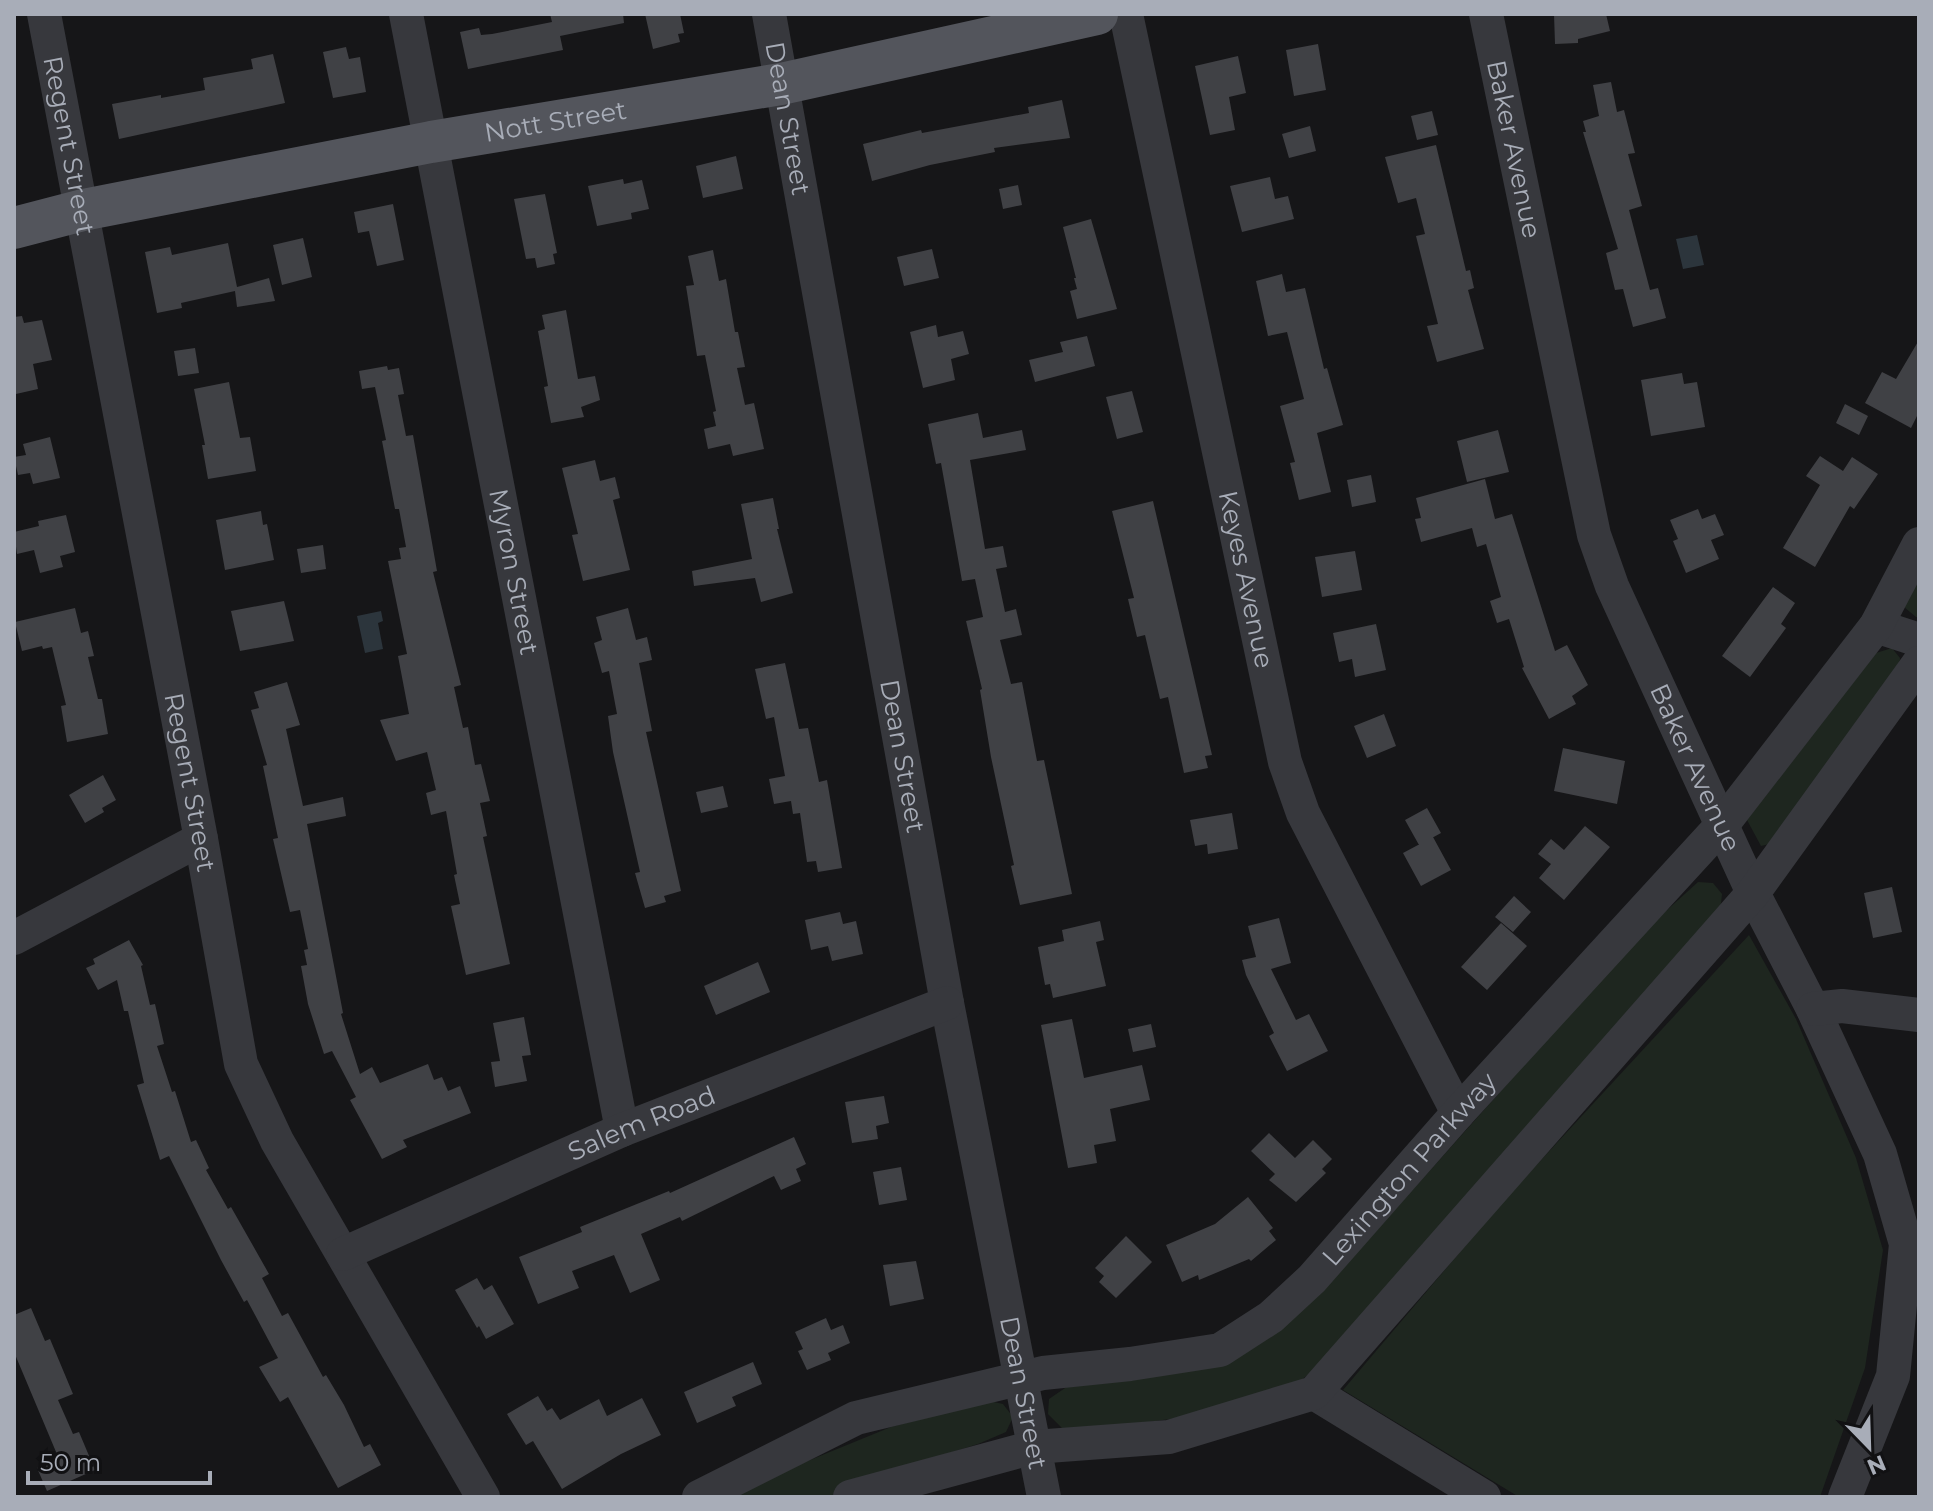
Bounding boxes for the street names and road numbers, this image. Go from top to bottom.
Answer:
street label: Dean Street [758,39,817,198]
street label: Regent Street [36,53,102,238]
street label: Baker Avenue [1480,57,1548,241]
street label: Nott Street [482,94,629,149]
street label: Myron Street [482,486,546,657]
street label: Keyes Avenue [1212,488,1281,671]
street label: Dean Street [873,677,932,835]
street label: Baker Avenue [1643,679,1748,857]
street label: Regent Street [157,690,223,874]
street label: Lexington Parkway [1315,1065,1504,1272]
street label: Salem Road [563,1079,720,1168]
street label: Dean Street [993,1313,1054,1472]

